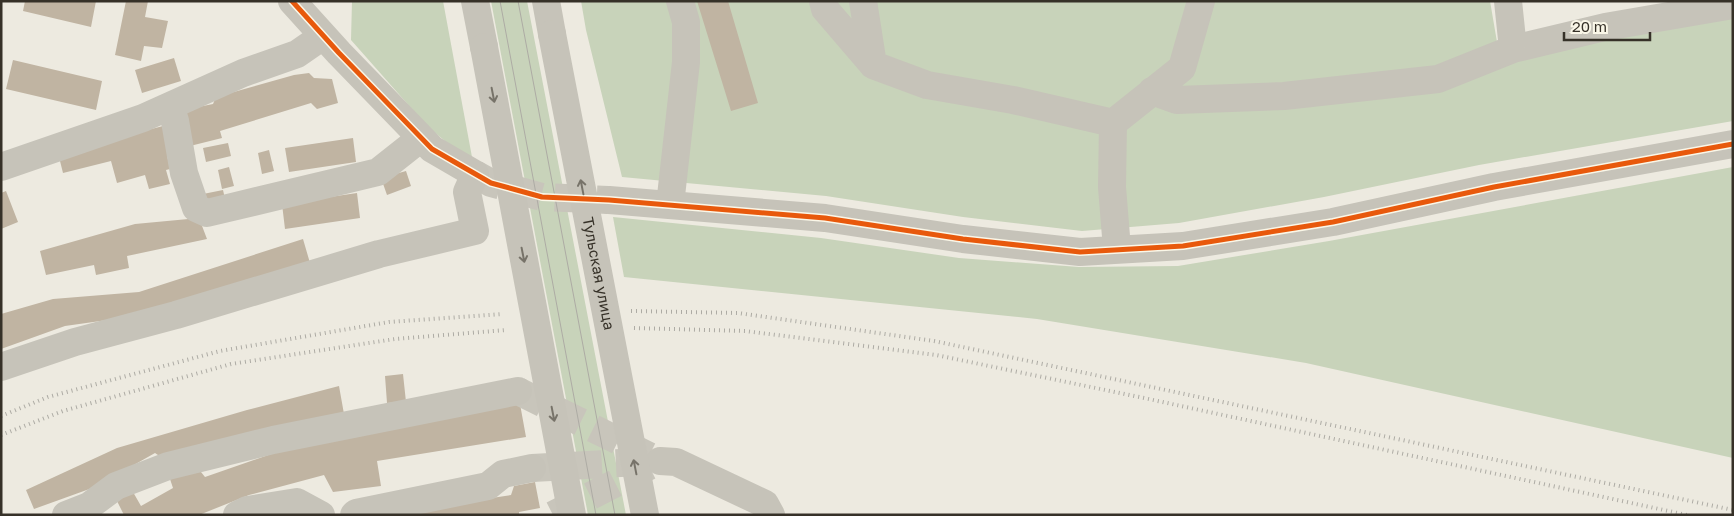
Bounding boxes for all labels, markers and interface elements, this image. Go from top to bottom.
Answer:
scale bar [1564,10,1650,42]
text: 20 m [1572,17,1607,35]
one-way arrow [489,87,499,103]
one-way arrow [576,179,586,195]
street label: Тульская улица [580,215,619,331]
one-way arrow [519,246,529,262]
one-way arrow [549,406,558,422]
one-way arrow [630,459,640,475]

